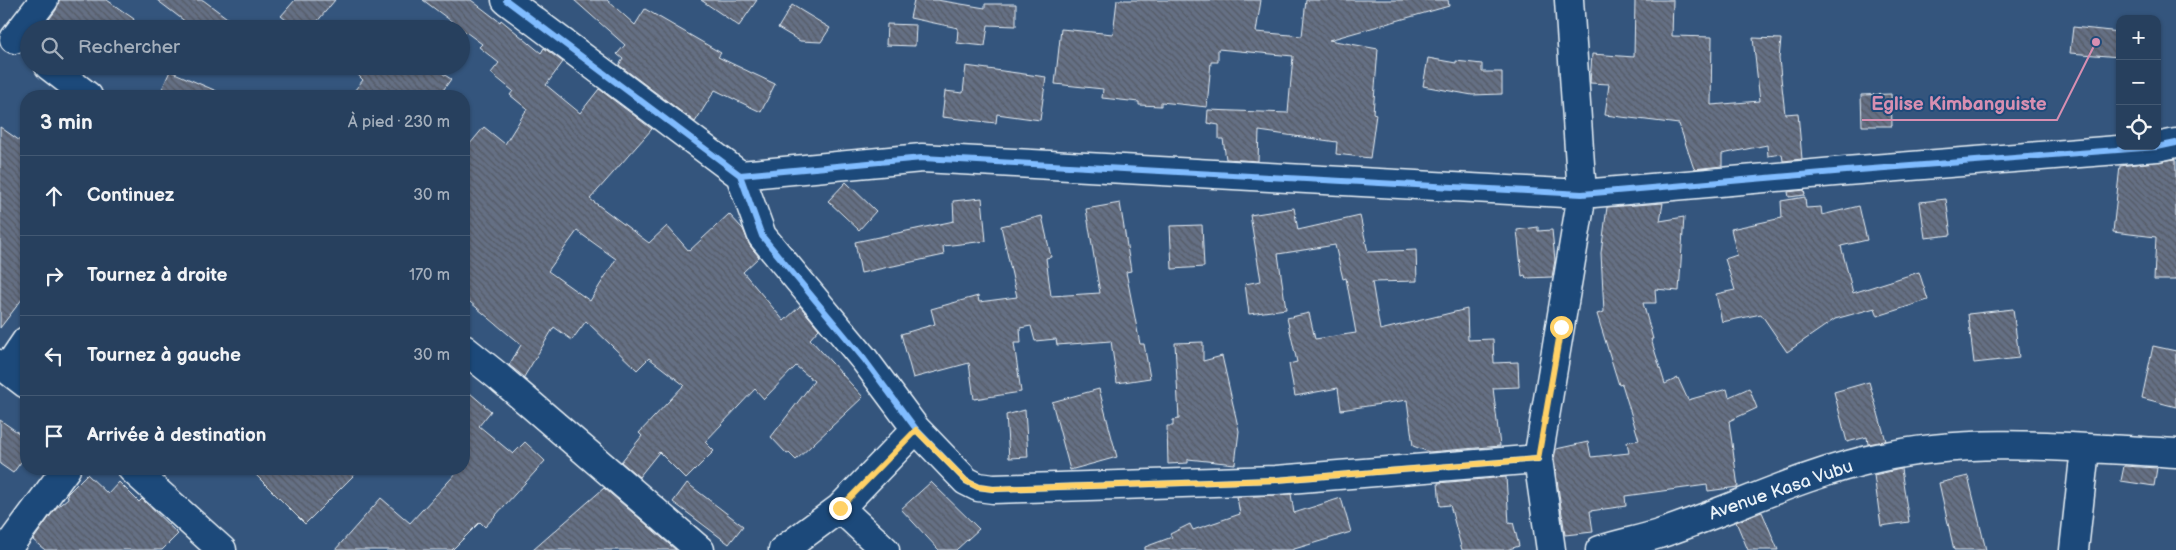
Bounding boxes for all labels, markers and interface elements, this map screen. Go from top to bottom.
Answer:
map controls [2116,15,2161,150]
button: + [2116,15,2161,60]
search box [20,20,470,75]
icon: search [38,34,66,62]
text: Rechercher [78,36,180,59]
button: − [2116,60,2161,105]
callout: Eglise Kimbanguiste [1862,86,2057,120]
text: Eglise Kimbanguiste [1871,93,2047,116]
button: locate [2116,105,2161,150]
text: 3 min [40,110,93,135]
text: À pied · 230 m [348,113,450,132]
icon: ahead [40,182,68,210]
text: Continuez [87,184,174,207]
text: 30 m [413,186,450,205]
icon: right [40,262,68,290]
text: Tournez à droite [87,264,228,287]
text: 170 m [409,266,450,285]
route start [1550,316,1573,339]
icon: left [40,342,68,370]
text: Tournez à gauche [87,344,241,367]
text: 30 m [413,346,450,365]
icon: arrive [40,422,68,450]
text: Arrivée à destination [87,424,266,447]
street label: Avenue Kasa Vubu [1706,456,1856,524]
route end [829,497,852,520]

